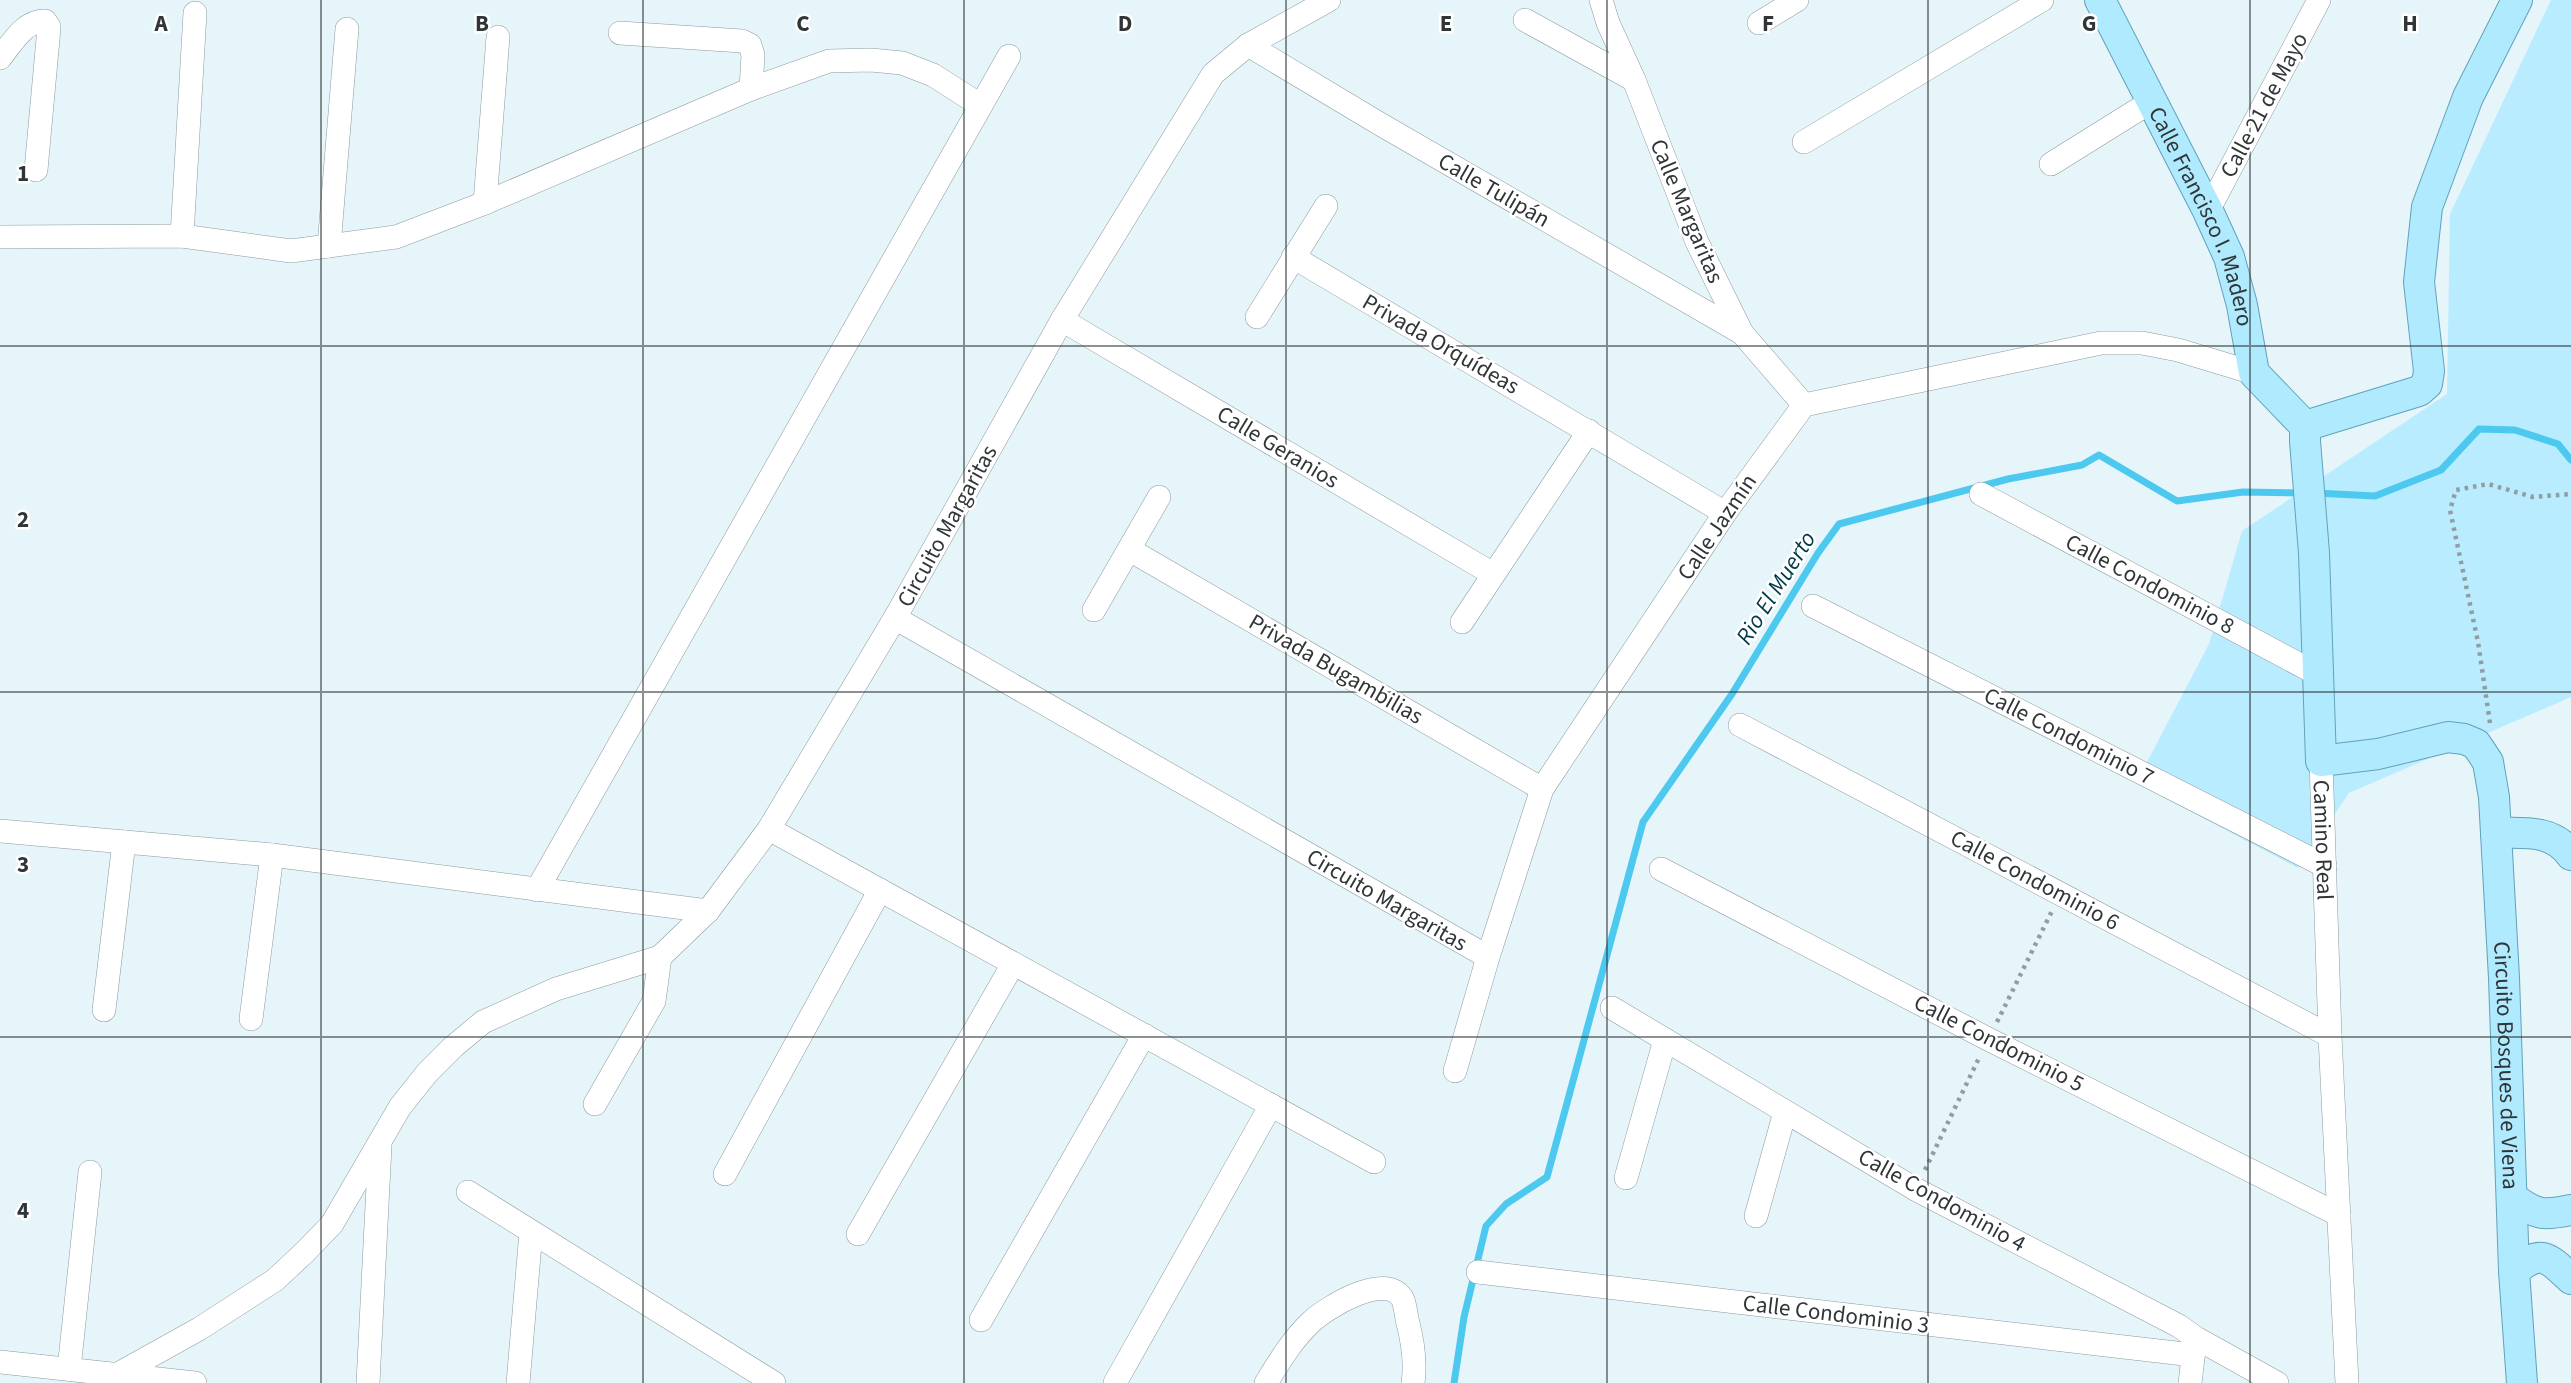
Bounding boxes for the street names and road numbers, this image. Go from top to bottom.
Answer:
street label: Calle 21 de Mayo [2212,27,2316,183]
street label: Calle Francisco I. Madero [2141,101,2262,329]
street label: Calle Margaritas [1642,134,1732,288]
street label: Calle Tulipán [1432,145,1556,235]
street label: Privada Orquídeas [1356,286,1526,402]
street label: Calle Geranios [1211,397,1345,497]
street label: Circuito Margaritas [889,439,1005,613]
street label: Calle Jazmín [1669,467,1765,587]
street label: Calle Condominio 8 [2060,525,2240,643]
street label: Privada Bugambilias [1243,606,1429,732]
street label: Calle Condominio 7 [1978,679,2160,793]
street label: Camino Real [2305,779,2342,901]
street label: Calle Condominio 6 [1945,821,2125,939]
street label: Circuito Margaritas [1300,841,1474,959]
street label: Circuito Bosques de Viena [2485,940,2528,1190]
street label: Calle Condominio 5 [1908,986,2090,1100]
street label: Calle Condominio 4 [1852,1140,2032,1260]
street label: Calle Condominio 3 [1741,1286,1931,1342]

